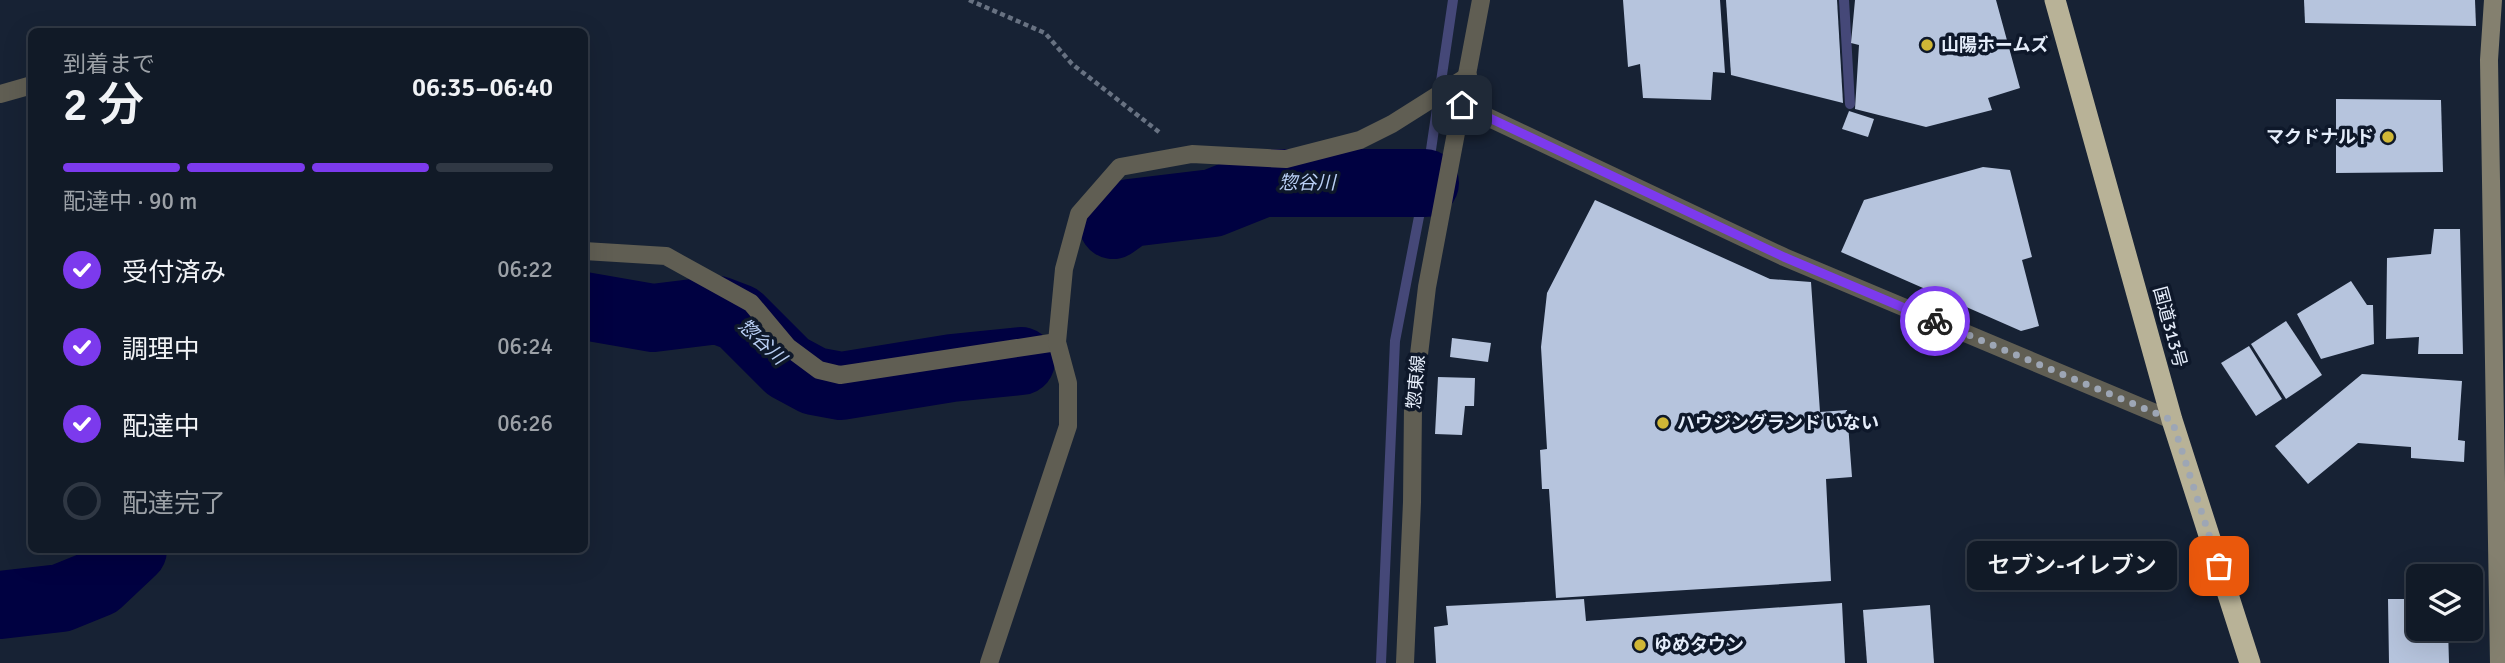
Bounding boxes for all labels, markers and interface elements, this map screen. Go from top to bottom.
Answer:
place label: 山陽ホームズ [1941,34,2048,56]
marker: 山陽ホームズ [1919,37,1935,53]
text: 到着まで [63,50,155,79]
text: 06:35–06:40 [412,72,553,104]
pin [1432,75,1492,135]
text: 2 分 [63,77,144,133]
icon: home [1443,86,1481,124]
place label: マクドナルド [2266,126,2374,148]
marker: マクドナルド [2380,129,2396,145]
water label: 惣谷川 [1278,171,1337,195]
text: 配達中 · 90 m [63,187,197,216]
icon: check [63,251,101,289]
text: 06:22 [497,255,553,284]
text: 受付済み [122,257,226,289]
street label: 国道313号 [2149,284,2191,370]
courier [1900,286,1970,356]
icon: bike [1916,302,1954,340]
water label: 惣谷川 [733,314,792,372]
icon: check [63,328,101,366]
text: 06:24 [497,332,553,361]
text: 調理中 [122,334,200,366]
street label: 惣東線 [1403,354,1429,410]
icon: check [63,405,101,443]
text: 06:26 [497,409,553,438]
text: 配達中 [122,411,200,443]
place label: ハウジングランド いない [1677,412,1879,434]
marker: ハウジングランド いない [1655,415,1671,431]
text: 配達完了 [122,488,226,520]
pin [2189,536,2249,596]
callout: セブン-イレブン [1967,542,2177,590]
icon: bag [2200,547,2238,585]
text: セブン-イレブン [1987,551,2157,580]
map controls [2406,564,2483,641]
button: layers [2406,564,2483,641]
place label: ゆめタウン [1654,634,1744,656]
marker: ゆめタウン [1632,637,1648,653]

